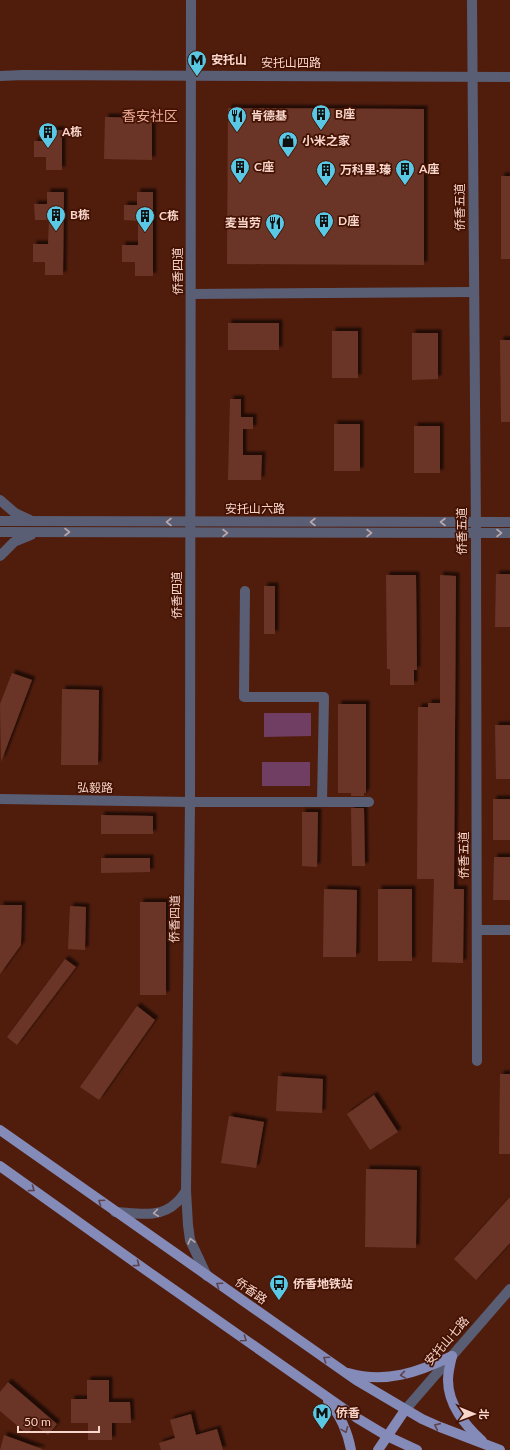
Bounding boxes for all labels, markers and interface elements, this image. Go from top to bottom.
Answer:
metro station icon: 安托山 [186,49,208,77]
place label: 安托山 [211,52,247,67]
street label: 安托山四路 [261,55,321,70]
building icon: B座 [310,103,332,131]
restaurant icon: 肯德基 [226,105,248,133]
place label: B座 [335,106,355,121]
district label: 香安社区 [122,107,178,124]
place label: 肯德基 [251,108,287,123]
building icon: A栋 [37,121,59,149]
place label: A栋 [61,124,82,139]
shop icon: 小米之家 [277,130,299,158]
place label: 小米之家 [302,133,350,148]
building icon: C座 [229,156,251,184]
building icon: A座 [394,158,416,186]
place label: C座 [254,159,274,174]
building icon: 万科里·瑧 [315,159,337,187]
place label: A座 [418,161,439,176]
place label: 万科里·瑧 [340,162,391,177]
street label: 侨香五道 [452,183,467,231]
building icon: B栋 [45,204,67,232]
building icon: C栋 [134,205,156,233]
place label: B栋 [70,207,90,222]
place label: C栋 [159,208,179,223]
building icon: D座 [313,210,335,238]
restaurant icon: 麦当劳 [264,212,286,240]
place label: D座 [338,213,359,228]
place label: 麦当劳 [225,215,261,230]
street label: 侨香四道 [170,247,185,295]
street label: 安托山六路 [225,501,285,516]
street label: 侨香五道 [454,507,469,555]
one-way arrow [166,518,172,526]
one-way arrow [310,518,316,526]
one-way arrow [440,518,446,526]
one-way arrow [64,528,70,537]
one-way arrow [222,529,228,537]
one-way arrow [366,529,372,537]
one-way arrow [496,529,502,537]
street label: 侨香四道 [169,571,184,619]
street label: 弘毅路 [77,780,113,795]
street label: 侨香五道 [456,831,471,879]
street label: 侨香四道 [167,895,182,943]
one-way arrow [27,1184,34,1191]
one-way arrow [99,1200,106,1207]
one-way arrow [152,1208,159,1217]
one-way arrow [187,1238,196,1245]
one-way arrow [133,1259,140,1266]
bus stop icon: 侨香地铁站 [268,1273,290,1301]
street label: 侨香路 [232,1274,270,1307]
place label: 侨香地铁站 [293,1276,353,1291]
one-way arrow [216,1282,223,1290]
street label: 安托山七路 [421,1313,472,1368]
one-way arrow [240,1334,247,1342]
one-way arrow [323,1356,330,1364]
one-way arrow [400,1370,406,1379]
north arrow [454,1394,494,1434]
metro station icon: 侨香 [311,1402,333,1430]
place label: 侨香 [336,1405,360,1420]
scale bar [18,1408,99,1434]
text: 北 [478,1409,491,1420]
text: 50 m [24,1414,51,1429]
one-way arrow [434,1423,442,1431]
one-way arrow [340,1426,348,1433]

